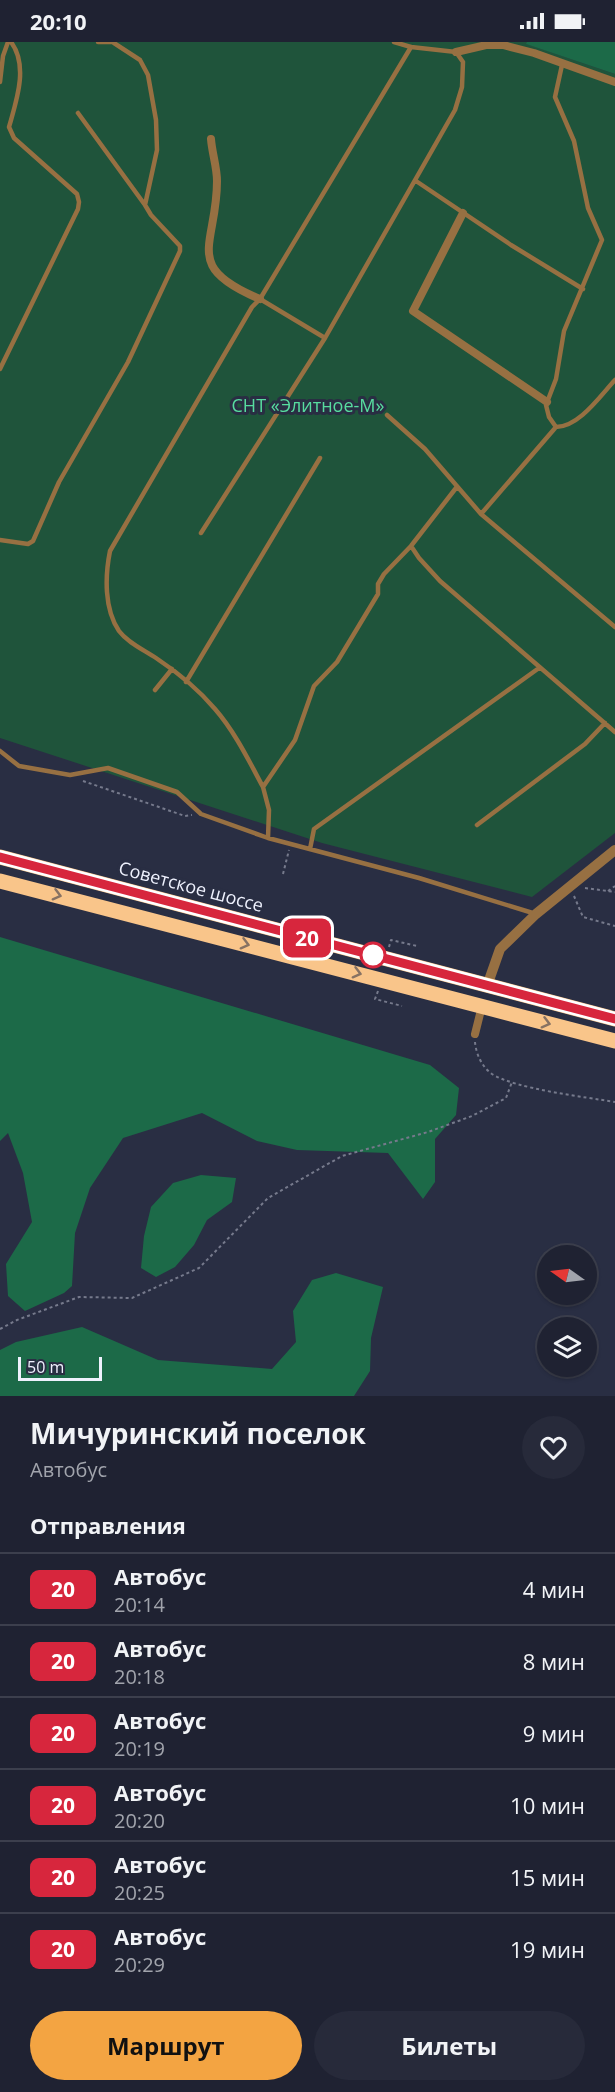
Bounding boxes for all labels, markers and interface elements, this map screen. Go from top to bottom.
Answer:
text: 20:10 [30,6,87,36]
park label: СНТ «Элитное-М» [232,393,385,417]
street label: Советское шоссе [116,855,266,917]
one-way arrow [51,888,61,901]
line badge: 20 [280,918,334,958]
text: 20 [295,924,319,952]
one-way arrow [240,937,250,950]
unlabelled marker [360,942,386,968]
one-way arrow [352,966,362,979]
one-way arrow [540,1016,551,1028]
north arrow [537,1245,597,1305]
map controls [537,1245,597,1377]
button: layers [537,1317,597,1377]
scale bar [18,1354,102,1382]
text: 50 m [27,1356,64,1378]
text: Мичуринский поселок [30,1414,366,1452]
button: heart [522,1416,585,1479]
text: Автобус [30,1456,107,1483]
text: Отправления [30,1510,186,1540]
text: Автобус [114,1561,206,1591]
text: 4 мин [523,1574,585,1604]
text: 20 [51,1575,75,1603]
text: 20:14 [114,1591,165,1618]
text: Автобус [114,1633,206,1663]
text: 8 мин [523,1646,585,1676]
text: 20 [51,1647,75,1675]
text: 20:18 [114,1663,165,1690]
text: Автобус [114,1705,206,1735]
text: 9 мин [523,1718,585,1748]
text: 20 [51,1719,75,1747]
text: 20:19 [114,1735,165,1762]
text: Автобус [114,1777,206,1807]
text: 10 мин [510,1790,585,1820]
text: 20 [51,1791,75,1819]
text: 20:20 [114,1807,165,1834]
text: Автобус [114,1849,206,1879]
text: 15 мин [510,1862,585,1892]
text: 20 [51,1863,75,1891]
text: 20:25 [114,1879,165,1906]
text: Автобус [114,1921,206,1951]
text: 19 мин [510,1934,585,1964]
text: 20 [51,1935,75,1963]
text: 20:29 [114,1951,165,1978]
button: Маршрут [30,2011,302,2080]
button: Билеты [314,2011,585,2080]

